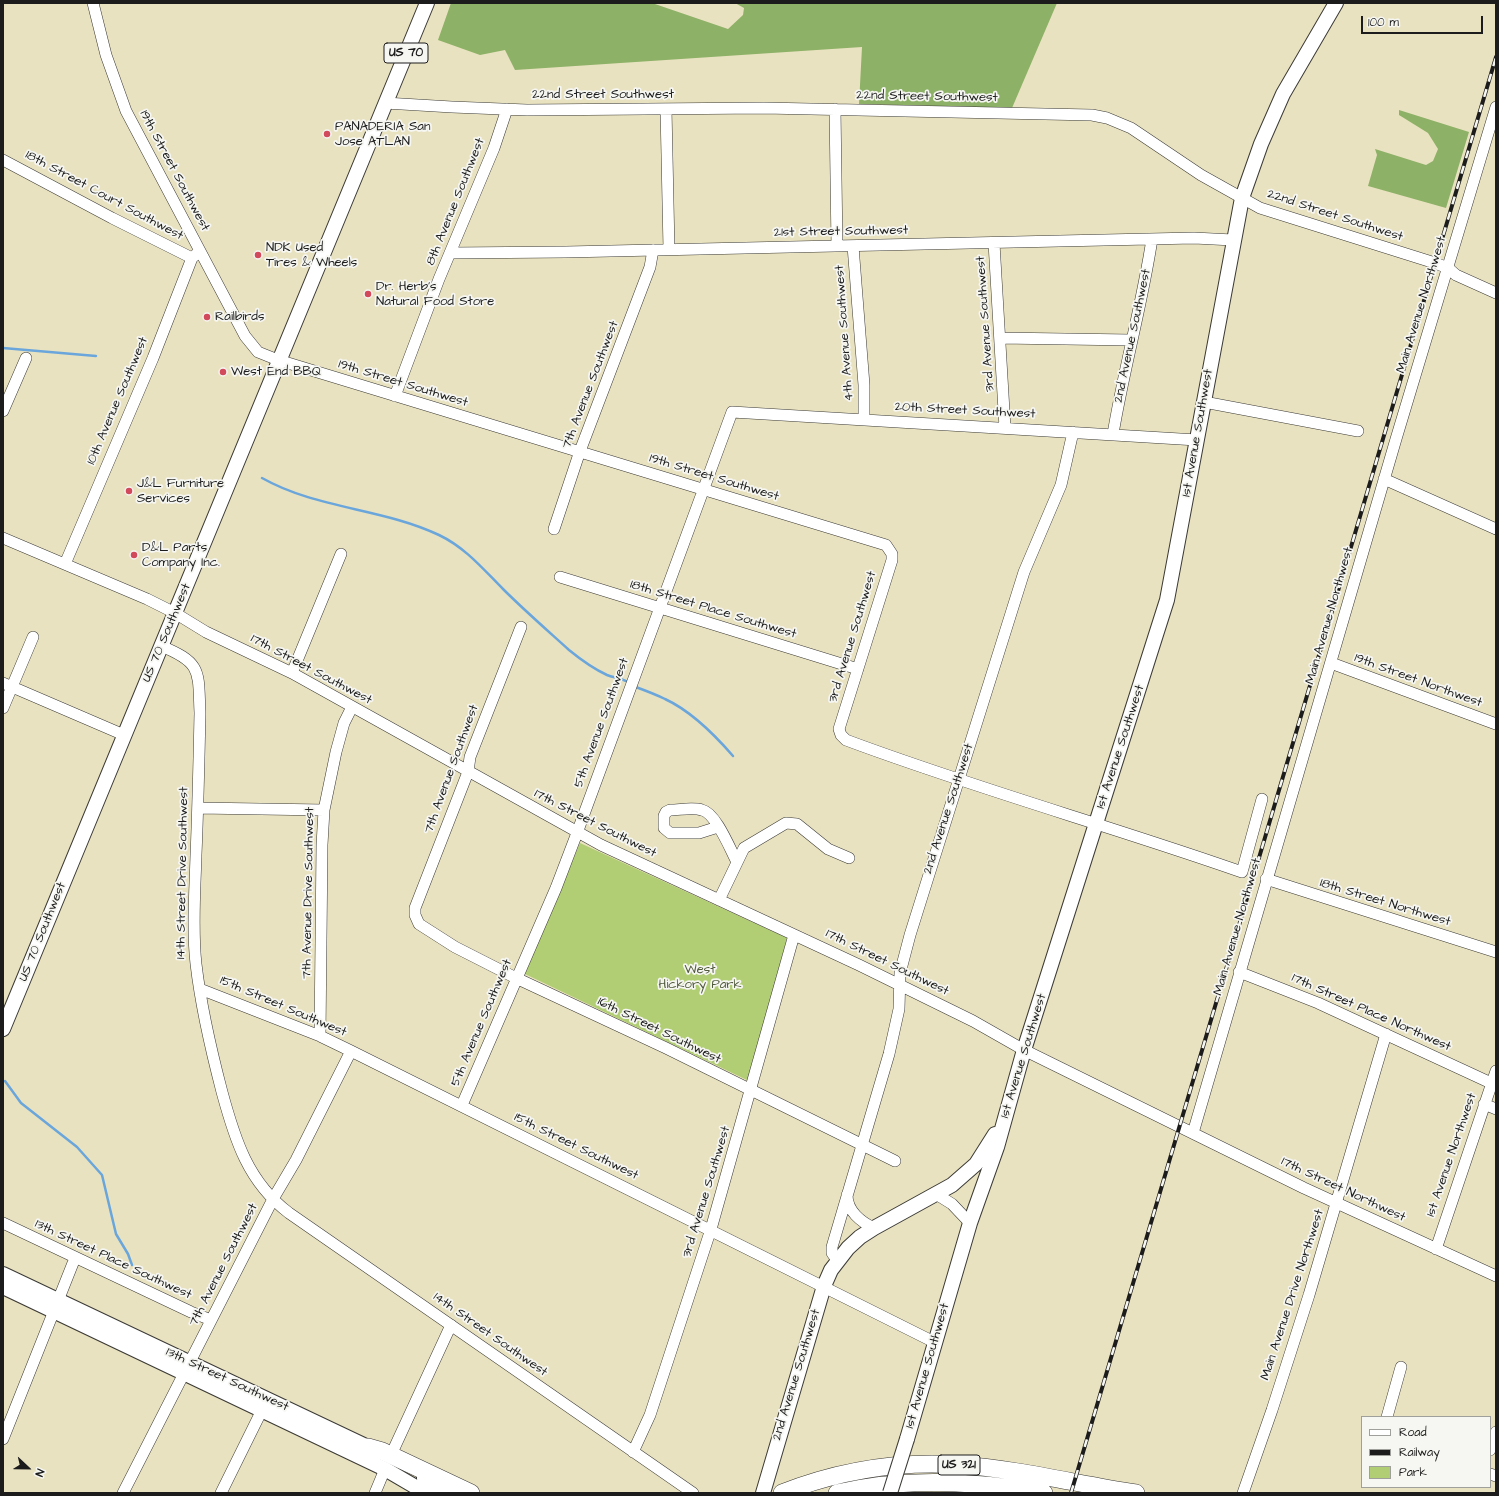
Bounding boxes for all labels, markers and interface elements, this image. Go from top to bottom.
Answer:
scale bar [1363,8,1485,34]
text: 100 m [1368,14,1399,31]
road number: US 70 [384,43,428,63]
street label: 22nd Street Southwest [532,87,674,103]
street label: 22nd Street Southwest [856,88,998,106]
street label: 19th Street Southwest [136,108,212,234]
place label: PANADERIA San Jose ATLAN [335,119,430,150]
marker: PANADERIA San Jose ATLAN [322,129,332,139]
street label: 8th Avenue Southwest [423,136,489,268]
street label: 18th Street Court Southwest [22,148,186,244]
street label: 22nd Street Southwest [1265,187,1405,245]
street label: 21st Street Southwest [774,223,908,241]
street label: Main Avenue Northwest [1394,235,1450,375]
place label: NDK Used Tires & Wheels [266,240,357,271]
marker: NDK Used Tires & Wheels [253,250,263,260]
street label: 3rd Avenue Southwest [973,255,999,393]
street label: 4th Avenue Southwest [832,264,858,402]
street label: 2nd Avenue Southwest [1111,268,1155,404]
place label: Dr. Herb's Natural Food Store [376,279,494,310]
marker: Dr. Herb's Natural Food Store [363,289,373,299]
place label: Railbirds [215,309,265,325]
marker: Railbirds [202,312,212,322]
street label: 7th Avenue Southwest [559,319,623,451]
street label: 10th Avenue Southwest [84,335,152,467]
street label: 19th Street Southwest [336,357,470,411]
place label: West End BBQ [231,364,321,380]
marker: West End BBQ [218,367,228,377]
street label: 1st Avenue Southwest [1179,368,1217,498]
street label: 20th Street Southwest [894,400,1036,422]
street label: 19th Street Southwest [647,451,781,505]
place label: J&L Furniture Services [137,476,224,507]
marker: J&L Furniture Services [124,486,134,496]
place label: D&L Parts Company Inc. [142,540,220,571]
street label: Main Avenue Northwest [1303,546,1357,686]
marker: D&L Parts Company Inc. [129,550,139,560]
street label: 3rd Avenue Southwest [826,570,880,704]
street label: 18th Street Place Southwest [628,577,798,643]
street label: US 70 Southwest [139,581,195,685]
street label: 17th Street Southwest [248,631,374,709]
street label: 19th Street Northwest [1352,651,1484,711]
street label: 5th Avenue Southwest [571,656,633,790]
street label: 1st Avenue Southwest [1094,683,1148,811]
street label: 7th Avenue Southwest [421,703,483,835]
street label: 2nd Avenue Southwest [920,742,978,876]
street label: 17th Street Southwest [531,786,659,862]
street label: 14th Street Drive Southwest [174,787,192,959]
street label: 7th Avenue Drive Southwest [300,807,318,979]
street label: Main Avenue Northwest [1211,857,1265,997]
street label: 18th Street Northwest [1318,876,1452,930]
street label: US 70 Southwest [16,880,70,984]
street label: 17th Street Southwest [823,926,951,1000]
street label: 5th Avenue Southwest [448,957,516,1089]
park label: West Hickory Park [659,962,741,993]
street label: 17th Street Place Northwest [1289,971,1453,1055]
street label: 15th Street Southwest [217,973,349,1041]
street label: 1st Avenue Southwest [998,992,1050,1120]
street label: 16th Street Southwest [595,994,723,1068]
street label: 1st Avenue Northwest [1424,1091,1480,1219]
street label: 15th Street Southwest [511,1110,641,1184]
street label: 3rd Avenue Southwest [680,1125,734,1259]
street label: 17th Street Northwest [1278,1154,1408,1226]
street label: 7th Avenue Southwest [186,1201,262,1329]
street label: Main Avenue Drive Northwest [1258,1208,1328,1382]
street label: 13th Street Place Southwest [32,1217,194,1303]
street label: 14th Street Southwest [430,1290,550,1380]
street label: 1st Avenue Southwest [903,1302,953,1430]
street label: 2nd Avenue Southwest [770,1307,824,1443]
street label: 13th Street Southwest [163,1345,291,1415]
legend [1361,1416,1491,1488]
text: Road [1399,1424,1427,1441]
text: Railway [1399,1444,1440,1461]
north arrow [8,1448,48,1488]
road number: US 321 [938,1455,980,1475]
text: Park [1399,1464,1427,1481]
text: N [31,1467,48,1479]

